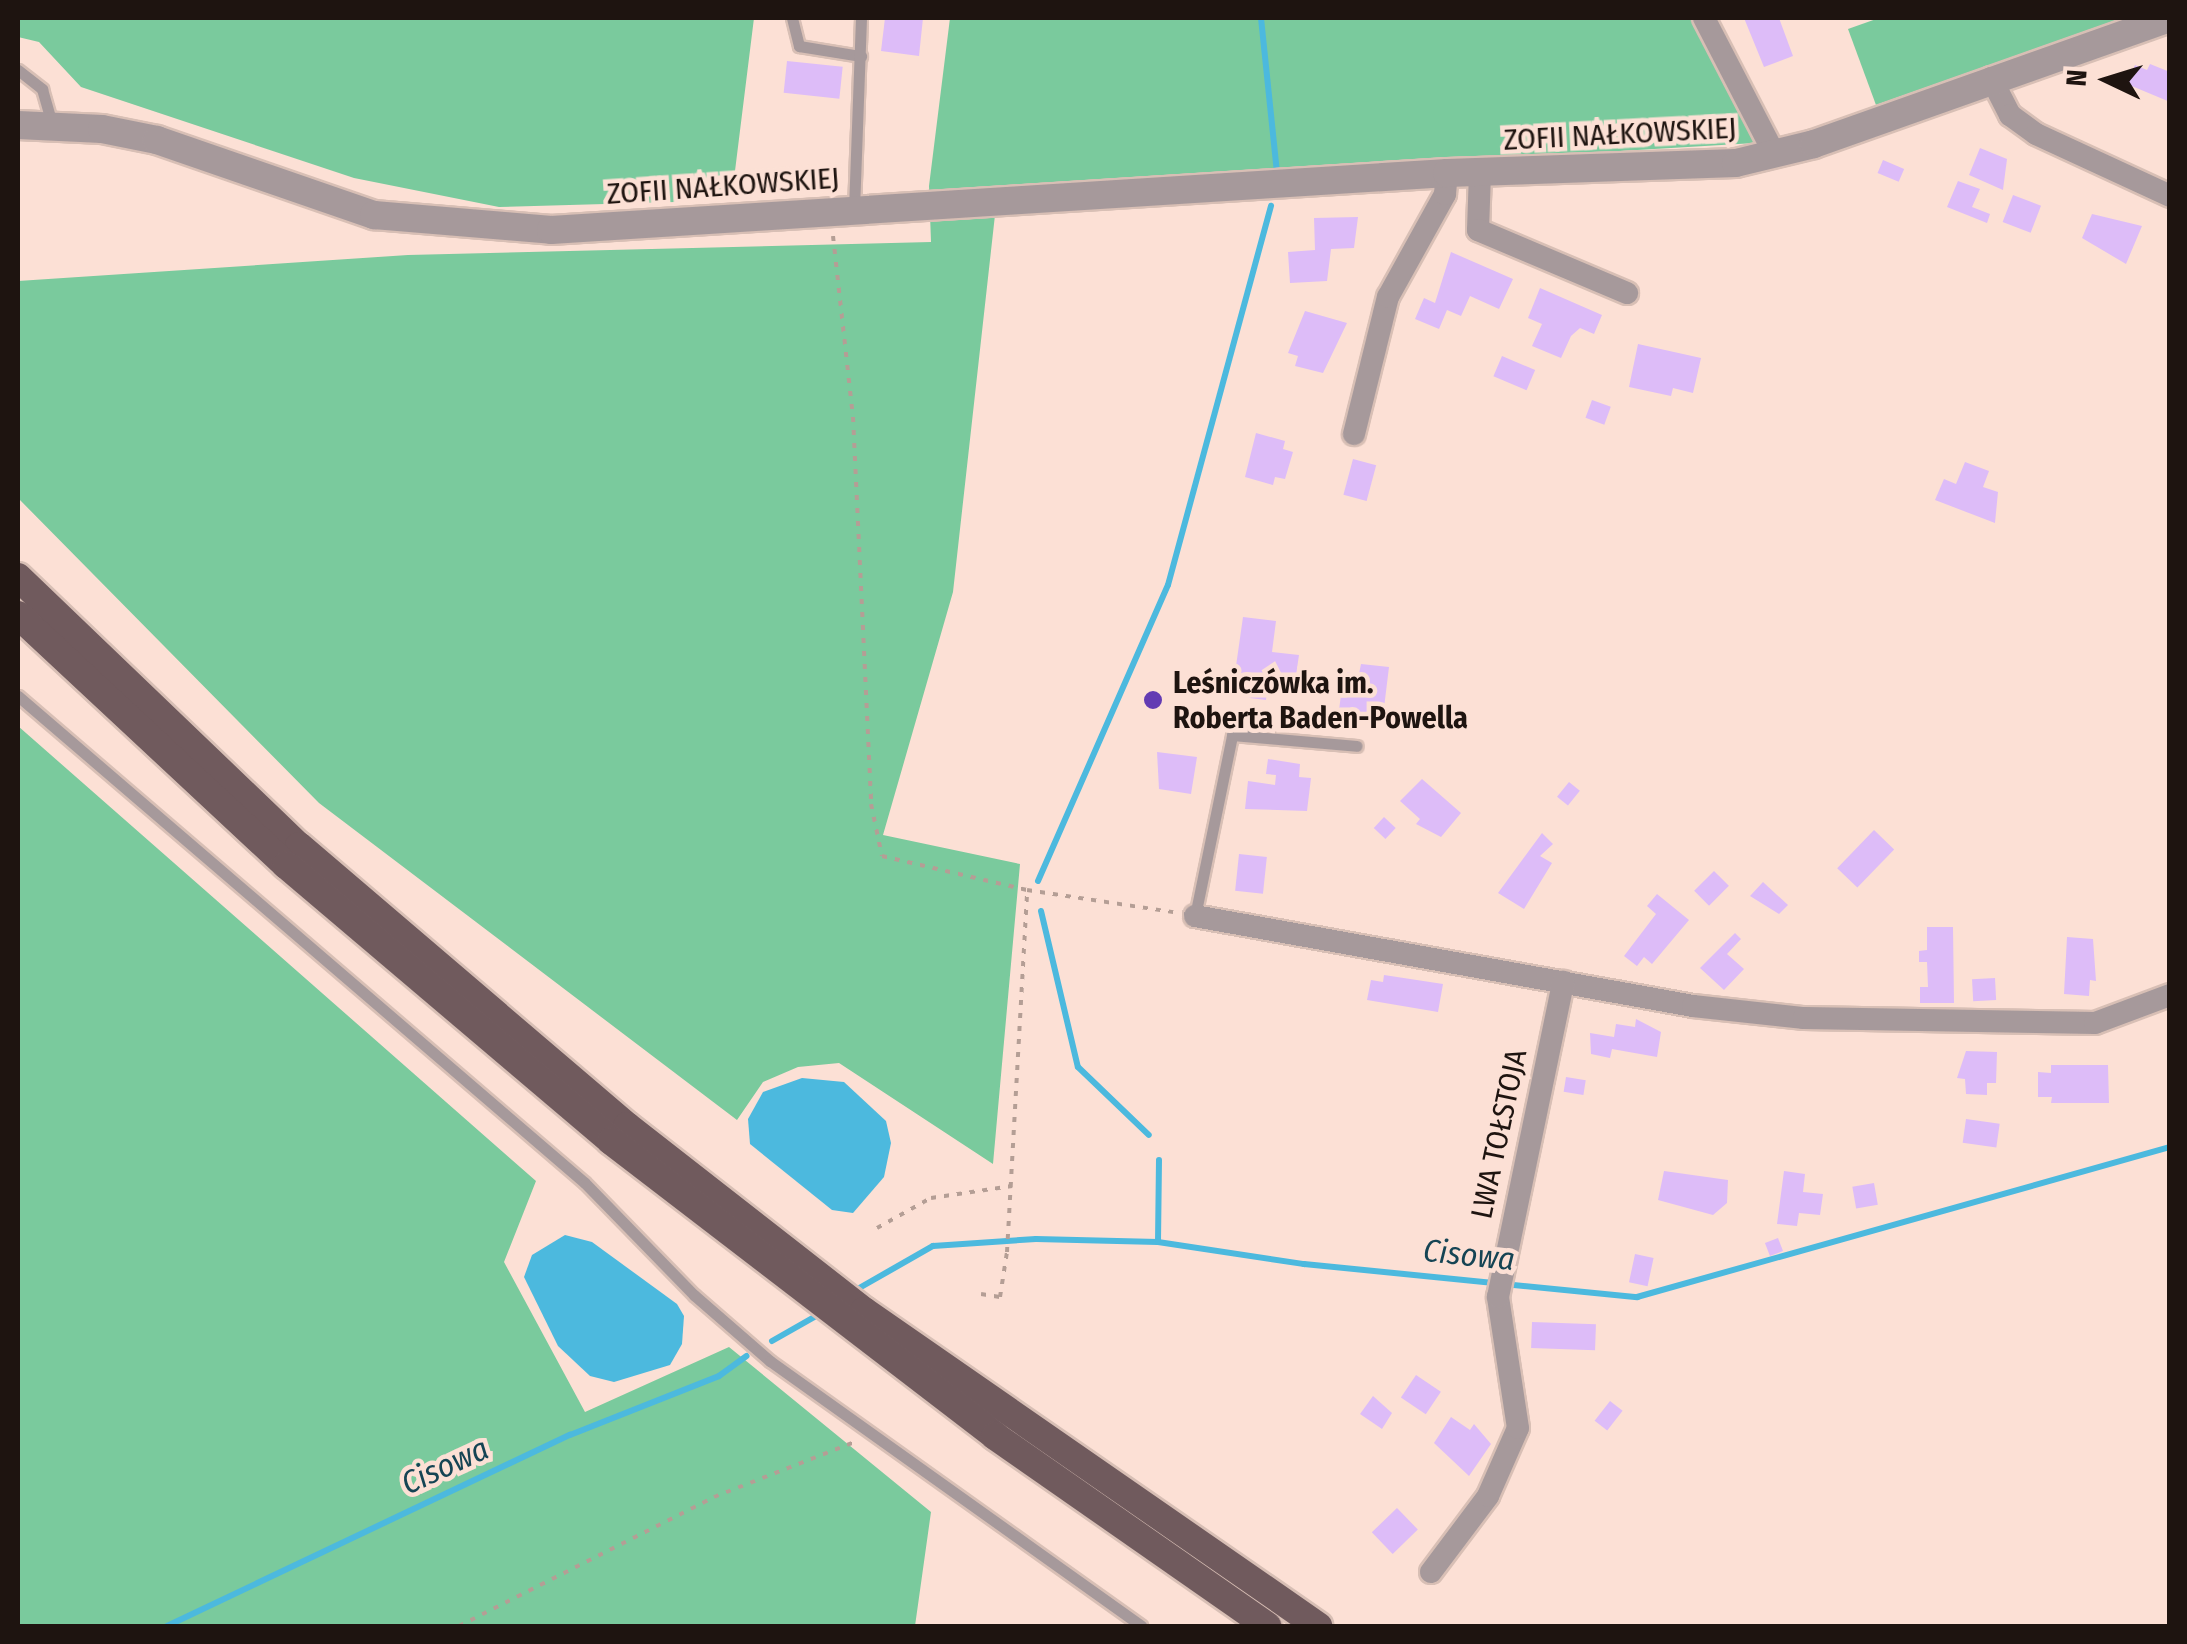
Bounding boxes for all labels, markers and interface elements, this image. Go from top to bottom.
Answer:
north arrow [2057,30,2157,130]
text: N [2060,68,2094,87]
street label: ZOFII NAŁKOWSKIEJ [1503,110,1737,158]
street label: ZOFII NAŁKOWSKIEJ [605,160,841,212]
place label: Leśniczówka im. Roberta Baden-Powella [1173,665,1468,736]
marker: Leśniczówka im. Roberta Baden-Powella [1142,689,1164,711]
street label: LWA TOŁSTOJA [1464,1046,1534,1222]
water label: Cisowa [1421,1231,1517,1279]
water label: Cisowa [395,1429,495,1503]

